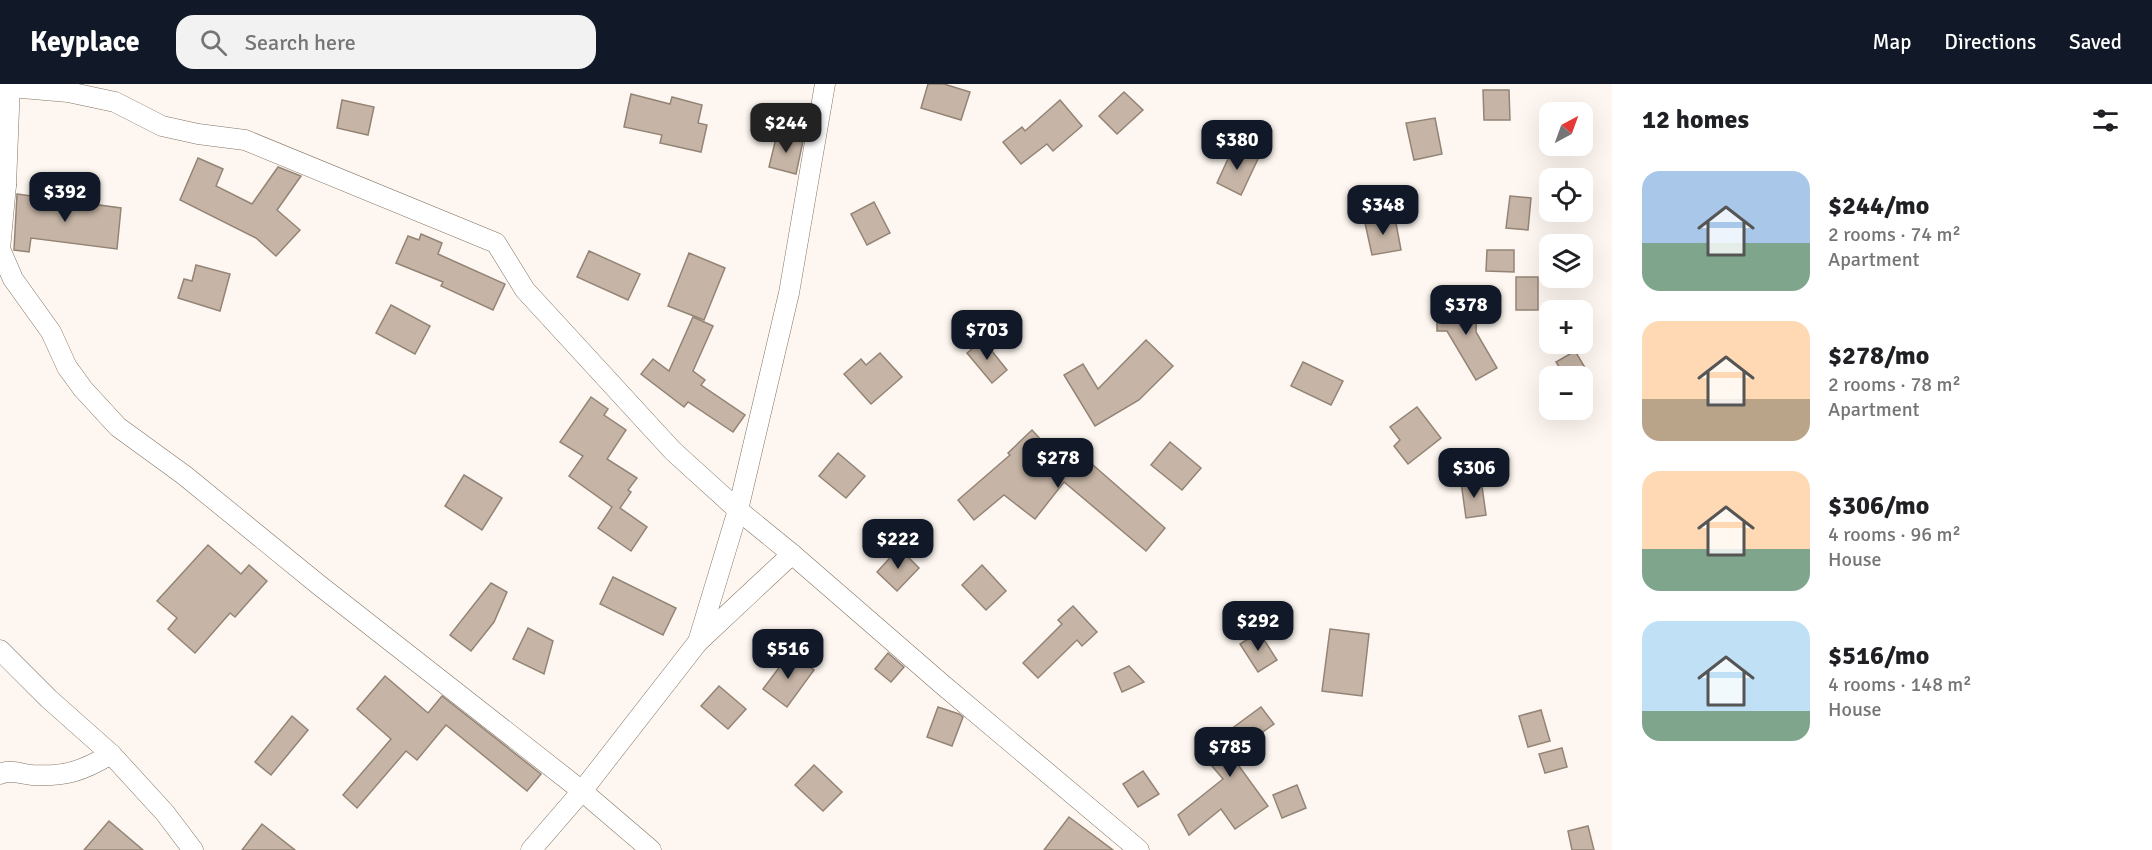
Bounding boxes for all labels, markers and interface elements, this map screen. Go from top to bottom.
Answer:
search box [176,15,596,69]
text: Keyplace [30,25,140,59]
icon: search [197,26,230,59]
text: Search here [245,29,356,56]
text: Map [1873,29,1911,55]
text: Directions [1944,29,2036,55]
text: Saved [2069,29,2122,55]
north arrow [1539,102,1593,156]
map controls [1539,102,1593,420]
pin: $244 [750,103,822,154]
text: 12 homes [1642,104,1749,136]
icon: filters [2089,104,2122,137]
text: $244 [764,110,808,135]
pin: $380 [1201,120,1273,171]
text: $380 [1215,127,1259,152]
button: locate [1539,168,1593,222]
pin: $392 [29,172,101,223]
text: $392 [43,179,87,204]
pin: $348 [1347,185,1419,236]
text: $244/mo [1828,190,1929,222]
text: $348 [1361,192,1405,217]
icon: home [1690,195,1762,267]
text: 2 rooms · 74 m² [1828,222,1961,247]
button: layers [1539,234,1593,288]
text: Apartment [1828,247,1920,272]
pin: $378 [1430,285,1502,336]
text: $378 [1444,292,1488,317]
button: + [1539,300,1593,354]
pin: $703 [951,310,1023,361]
text: $703 [965,317,1009,342]
text: $278/mo [1828,340,1929,372]
icon: home [1690,345,1762,417]
button: − [1539,366,1593,420]
text: 2 rooms · 78 m² [1828,372,1961,397]
text: Apartment [1828,397,1920,422]
pin: $278 [1022,438,1094,489]
text: $278 [1036,445,1080,470]
pin: $306 [1438,448,1510,499]
text: $306 [1452,455,1496,480]
text: $306/mo [1828,490,1929,522]
icon: home [1690,495,1762,567]
pin: $222 [862,519,934,570]
text: 4 rooms · 96 m² [1828,522,1961,547]
text: $222 [876,526,920,551]
text: House [1828,547,1882,572]
pin: $292 [1222,601,1294,652]
text: $292 [1236,608,1280,633]
pin: $516 [752,629,824,680]
text: $516 [766,636,810,661]
text: $516/mo [1828,640,1929,672]
icon: home [1690,645,1762,717]
text: 4 rooms · 148 m² [1828,672,1972,697]
text: House [1828,697,1882,722]
pin: $785 [1194,727,1266,778]
text: $785 [1208,734,1252,759]

